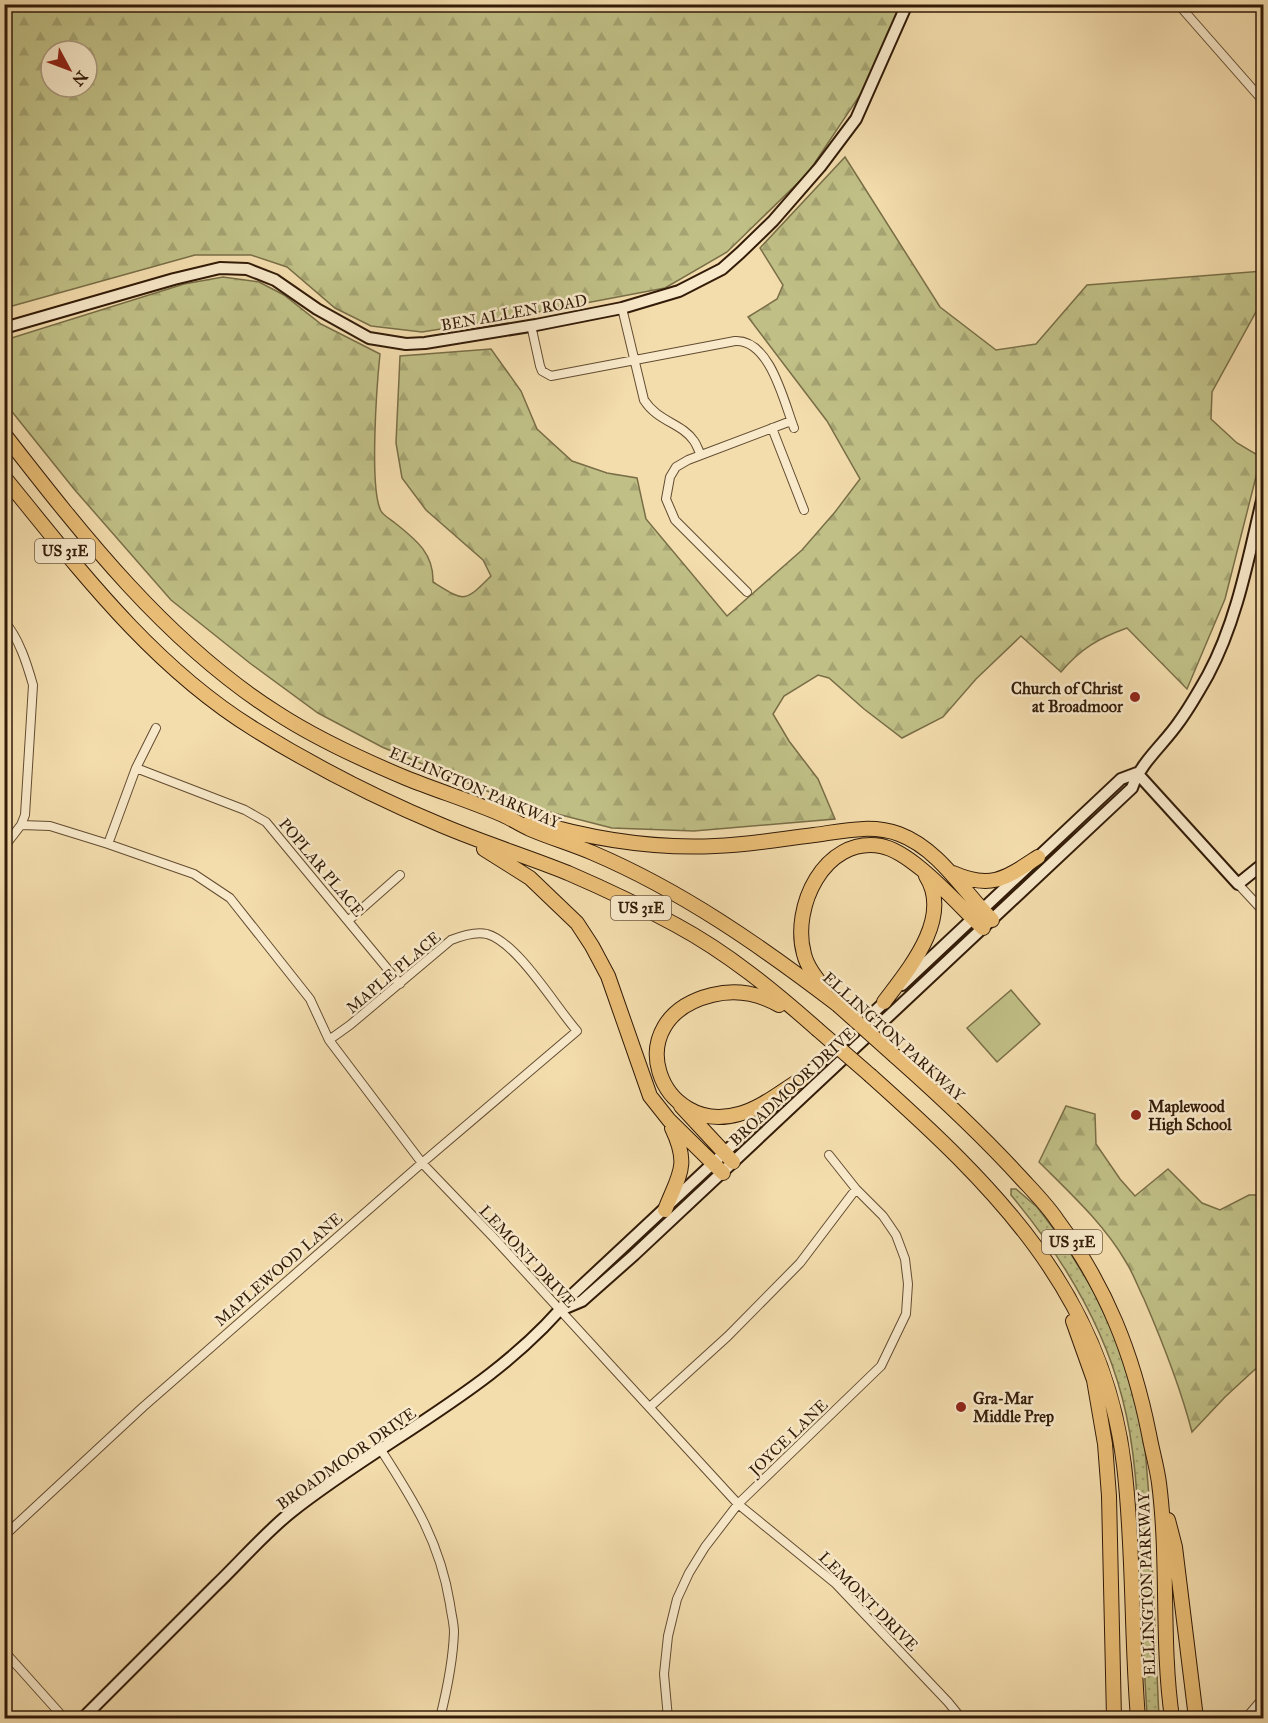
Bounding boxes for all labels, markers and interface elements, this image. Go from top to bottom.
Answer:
north arrow [39,39,99,99]
text: N [68,67,92,90]
street label: BEN ALLEN ROAD [439,290,589,335]
road number: US 31E [35,539,95,563]
place label: Church of Christ at Broadmoor [1011,679,1124,716]
marker: Church of Christ at Broadmoor [1128,690,1142,704]
street label: ELLINGTON PARKWAY [386,743,564,832]
street label: POPLAR PLACE [275,814,368,920]
road number: US 31E [611,896,671,920]
street label: MAPLE PLACE [342,927,444,1017]
street label: ELLINGTON PARKWAY [819,968,969,1106]
street label: BROADMOOR DRIVE [726,1023,859,1150]
place label: Maplewood High School [1148,1097,1232,1135]
marker: Maplewood High School [1129,1108,1143,1122]
street label: LEMONT DRIVE [475,1201,580,1311]
street label: MAPLEWOOD LANE [211,1209,346,1330]
road number: US 31E [1042,1230,1102,1254]
place label: Gra-Mar Middle Prep [973,1389,1054,1427]
street label: JOYCE LANE [744,1395,832,1482]
marker: Gra-Mar Middle Prep [954,1400,968,1414]
street label: BROADMOOR DRIVE [273,1403,419,1514]
street label: ELLINGTON PARKWAY [1134,1491,1159,1676]
street label: LEMONT DRIVE [815,1548,922,1655]

